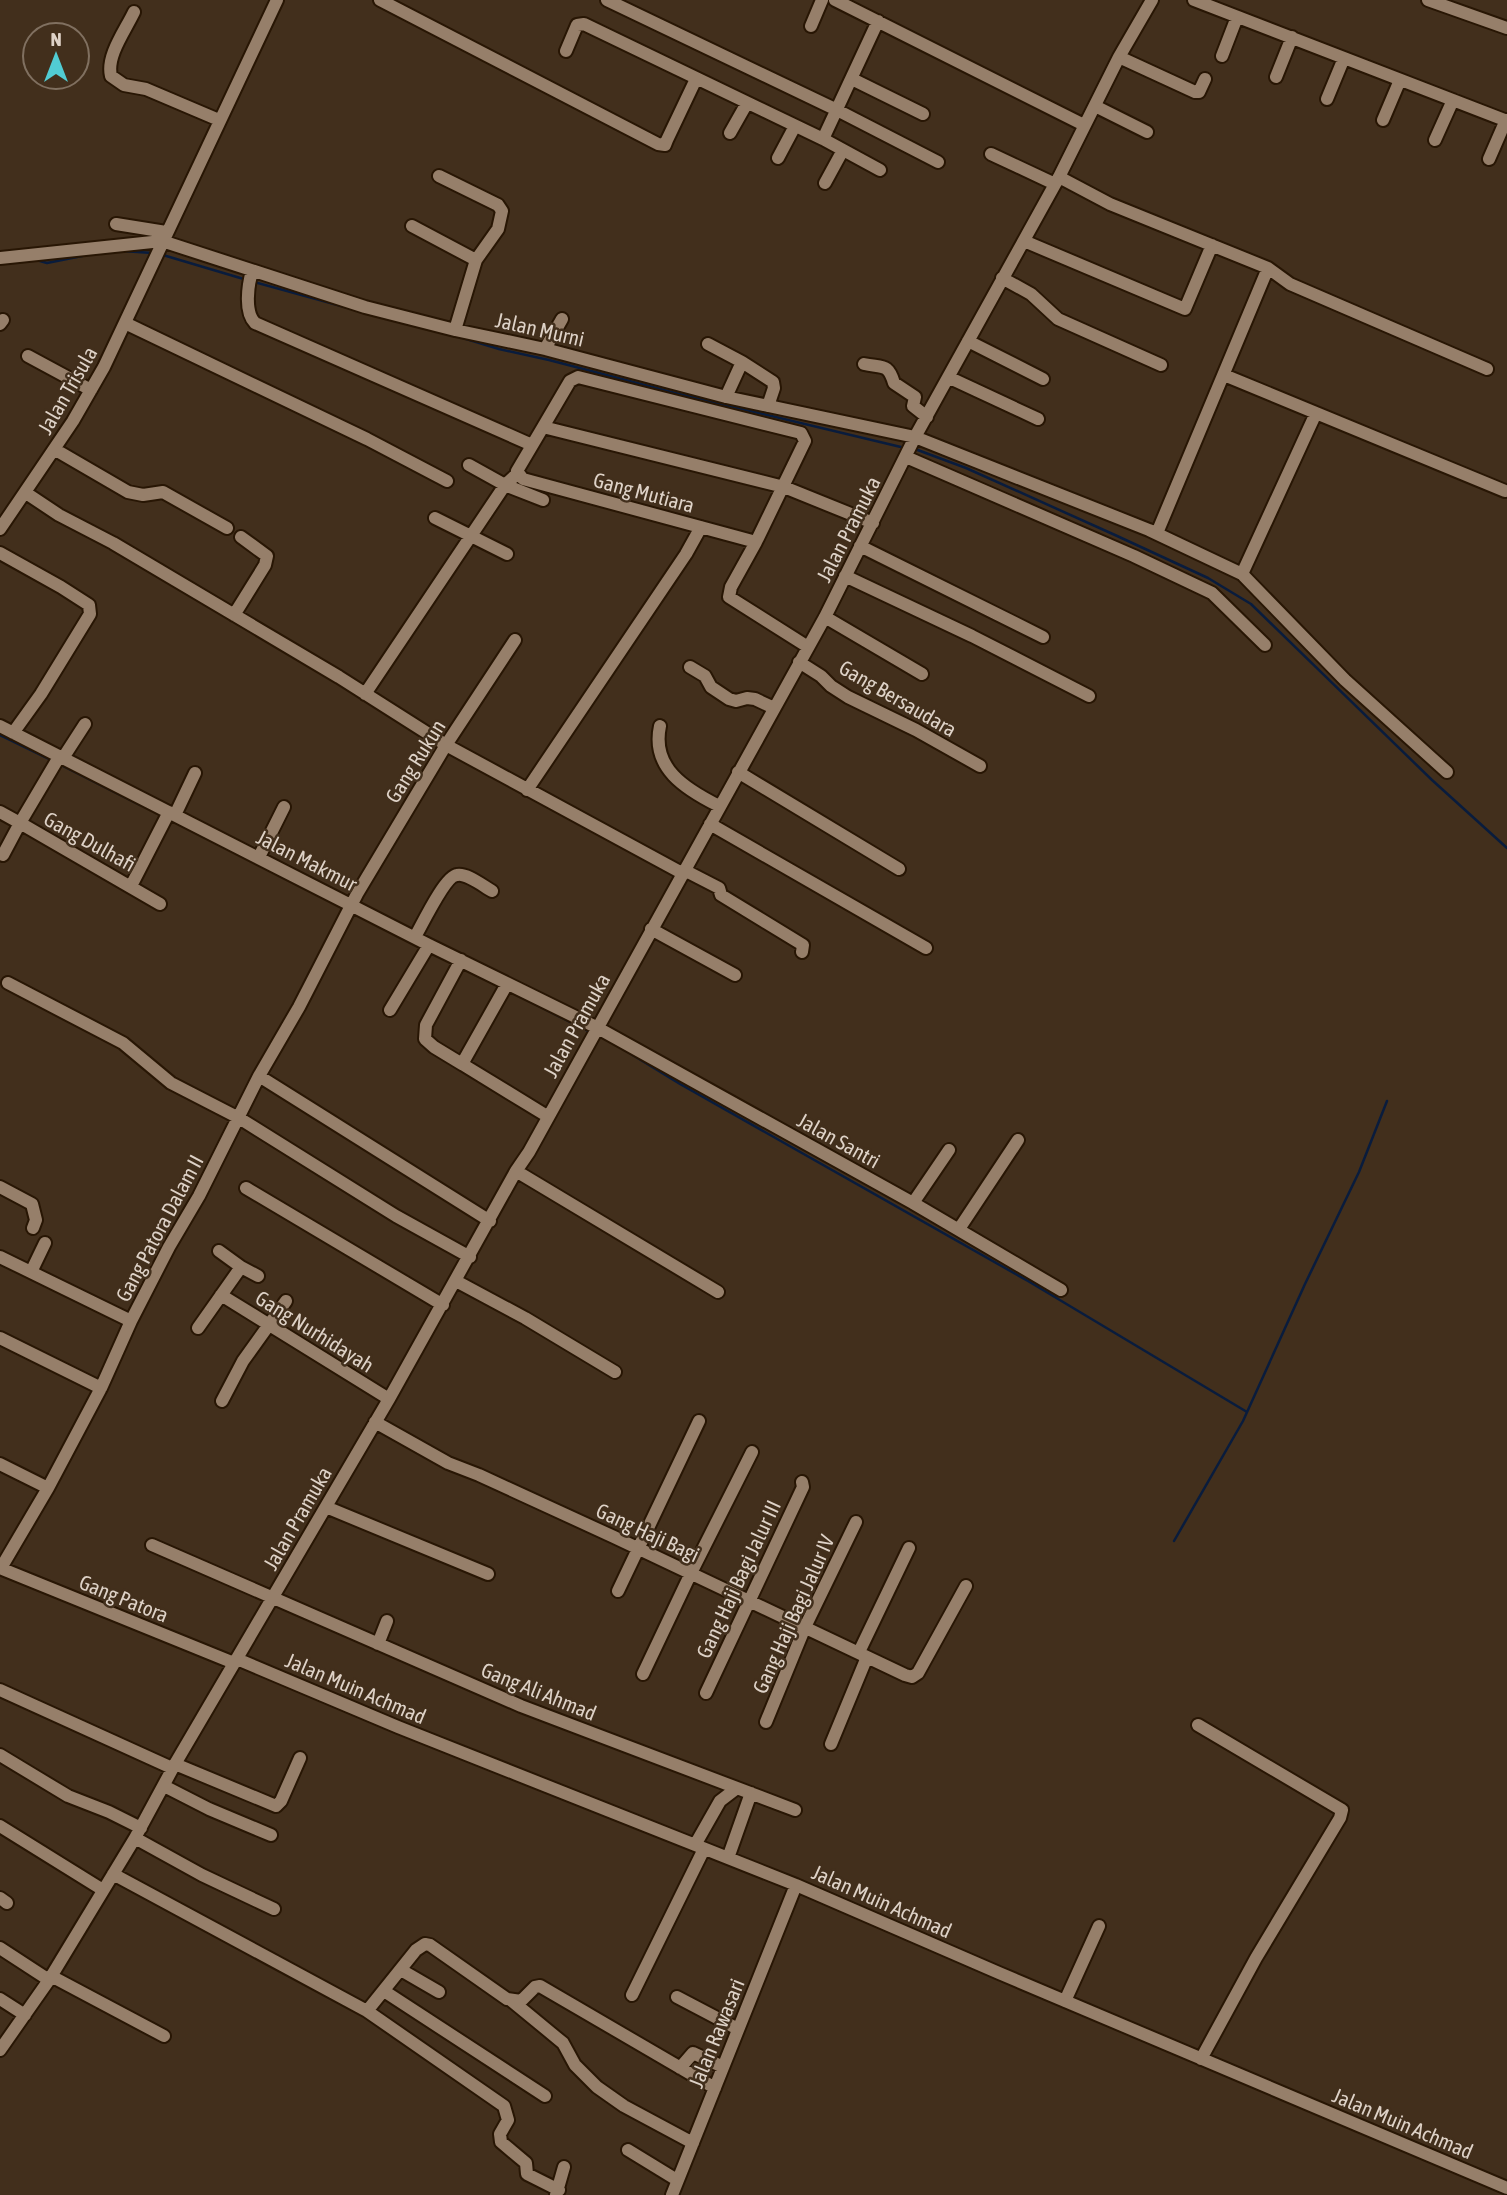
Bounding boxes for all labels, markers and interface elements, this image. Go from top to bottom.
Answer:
north arrow [21,21,91,91]
text: N [50,28,62,50]
street label: Jalan Murni [493,307,587,351]
street label: Jalan Trisula [32,342,102,438]
street label: Gang Mutiara [591,467,697,517]
street label: Jalan Pramuka [811,472,885,586]
street label: Gang Bersaudara [835,655,961,741]
street label: Gang Rukun [380,715,450,807]
street label: Gang Dulhafi [40,806,140,876]
street label: Jalan Makmur [253,824,362,896]
street label: Jalan Pramuka [538,969,614,1081]
street label: Jalan Santri [794,1108,884,1172]
street label: Gang Patora Dalam II [110,1151,208,1305]
street label: Gang Nurhidayah [251,1285,379,1377]
street label: Jalan Pramuka [258,1462,336,1574]
street label: Gang Haji Bagi Jalur III [691,1496,785,1662]
street label: Gang Haji Bagi [593,1498,703,1566]
street label: Gang Haji Bagi Jalur IV [747,1530,839,1697]
street label: Gang Patora [76,1569,172,1627]
street label: Jalan Muin Achmad [282,1648,430,1728]
street label: Gang Ali Ahmad [478,1657,600,1725]
street label: Jalan Muin Achmad [809,1860,955,1942]
street label: Jalan Rawasari [683,1975,749,2091]
street label: Jalan Muin Achmad [1329,2083,1477,2163]

